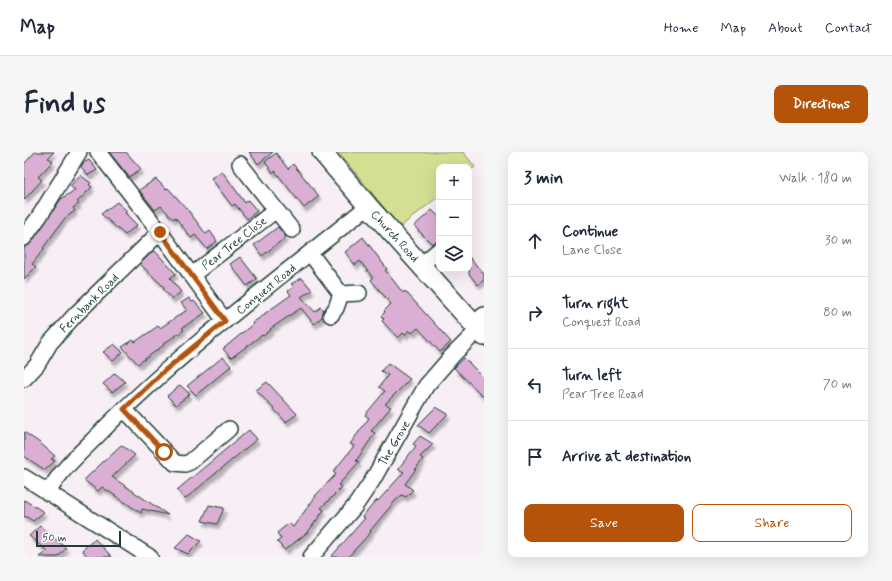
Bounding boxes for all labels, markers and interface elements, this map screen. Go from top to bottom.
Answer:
text: Map [20,15,55,40]
text: Home [664,19,698,37]
text: Map [720,19,746,37]
text: About [768,19,803,37]
text: Contact [825,19,872,37]
button: Directions [774,85,868,123]
text: Find us [24,86,105,123]
map controls [436,164,472,272]
button: + [436,164,472,200]
text: 3 min [524,167,563,189]
text: Walk · 180 m [779,170,852,187]
button: − [436,200,472,236]
street label: Church Road [366,207,422,266]
street label: Pear Tree Close [199,213,271,274]
text: Continue [562,222,618,242]
route end [151,223,169,241]
icon: ahead [524,230,546,252]
text: 30 m [825,232,852,249]
button: layers [436,236,472,272]
text: Lane Close [562,242,622,259]
street label: Conquest Road [233,261,300,319]
street label: Fernbank Road [57,271,123,337]
text: Turn right [562,294,629,314]
icon: right [524,302,546,324]
text: 80 m [823,304,852,321]
text: Conquest Road [562,314,641,331]
text: Turn left [562,366,622,386]
icon: left [524,374,546,396]
text: 70 m [823,376,852,393]
text: Pear Tree Road [562,386,644,403]
street label: The Grove [375,418,414,469]
route start [155,443,173,461]
icon: arrive [524,446,546,468]
text: Arrive at destination [562,447,691,467]
button: Save [524,504,684,542]
button: Share [692,504,852,542]
scale bar [36,529,121,548]
text: 50 m [42,531,67,545]

